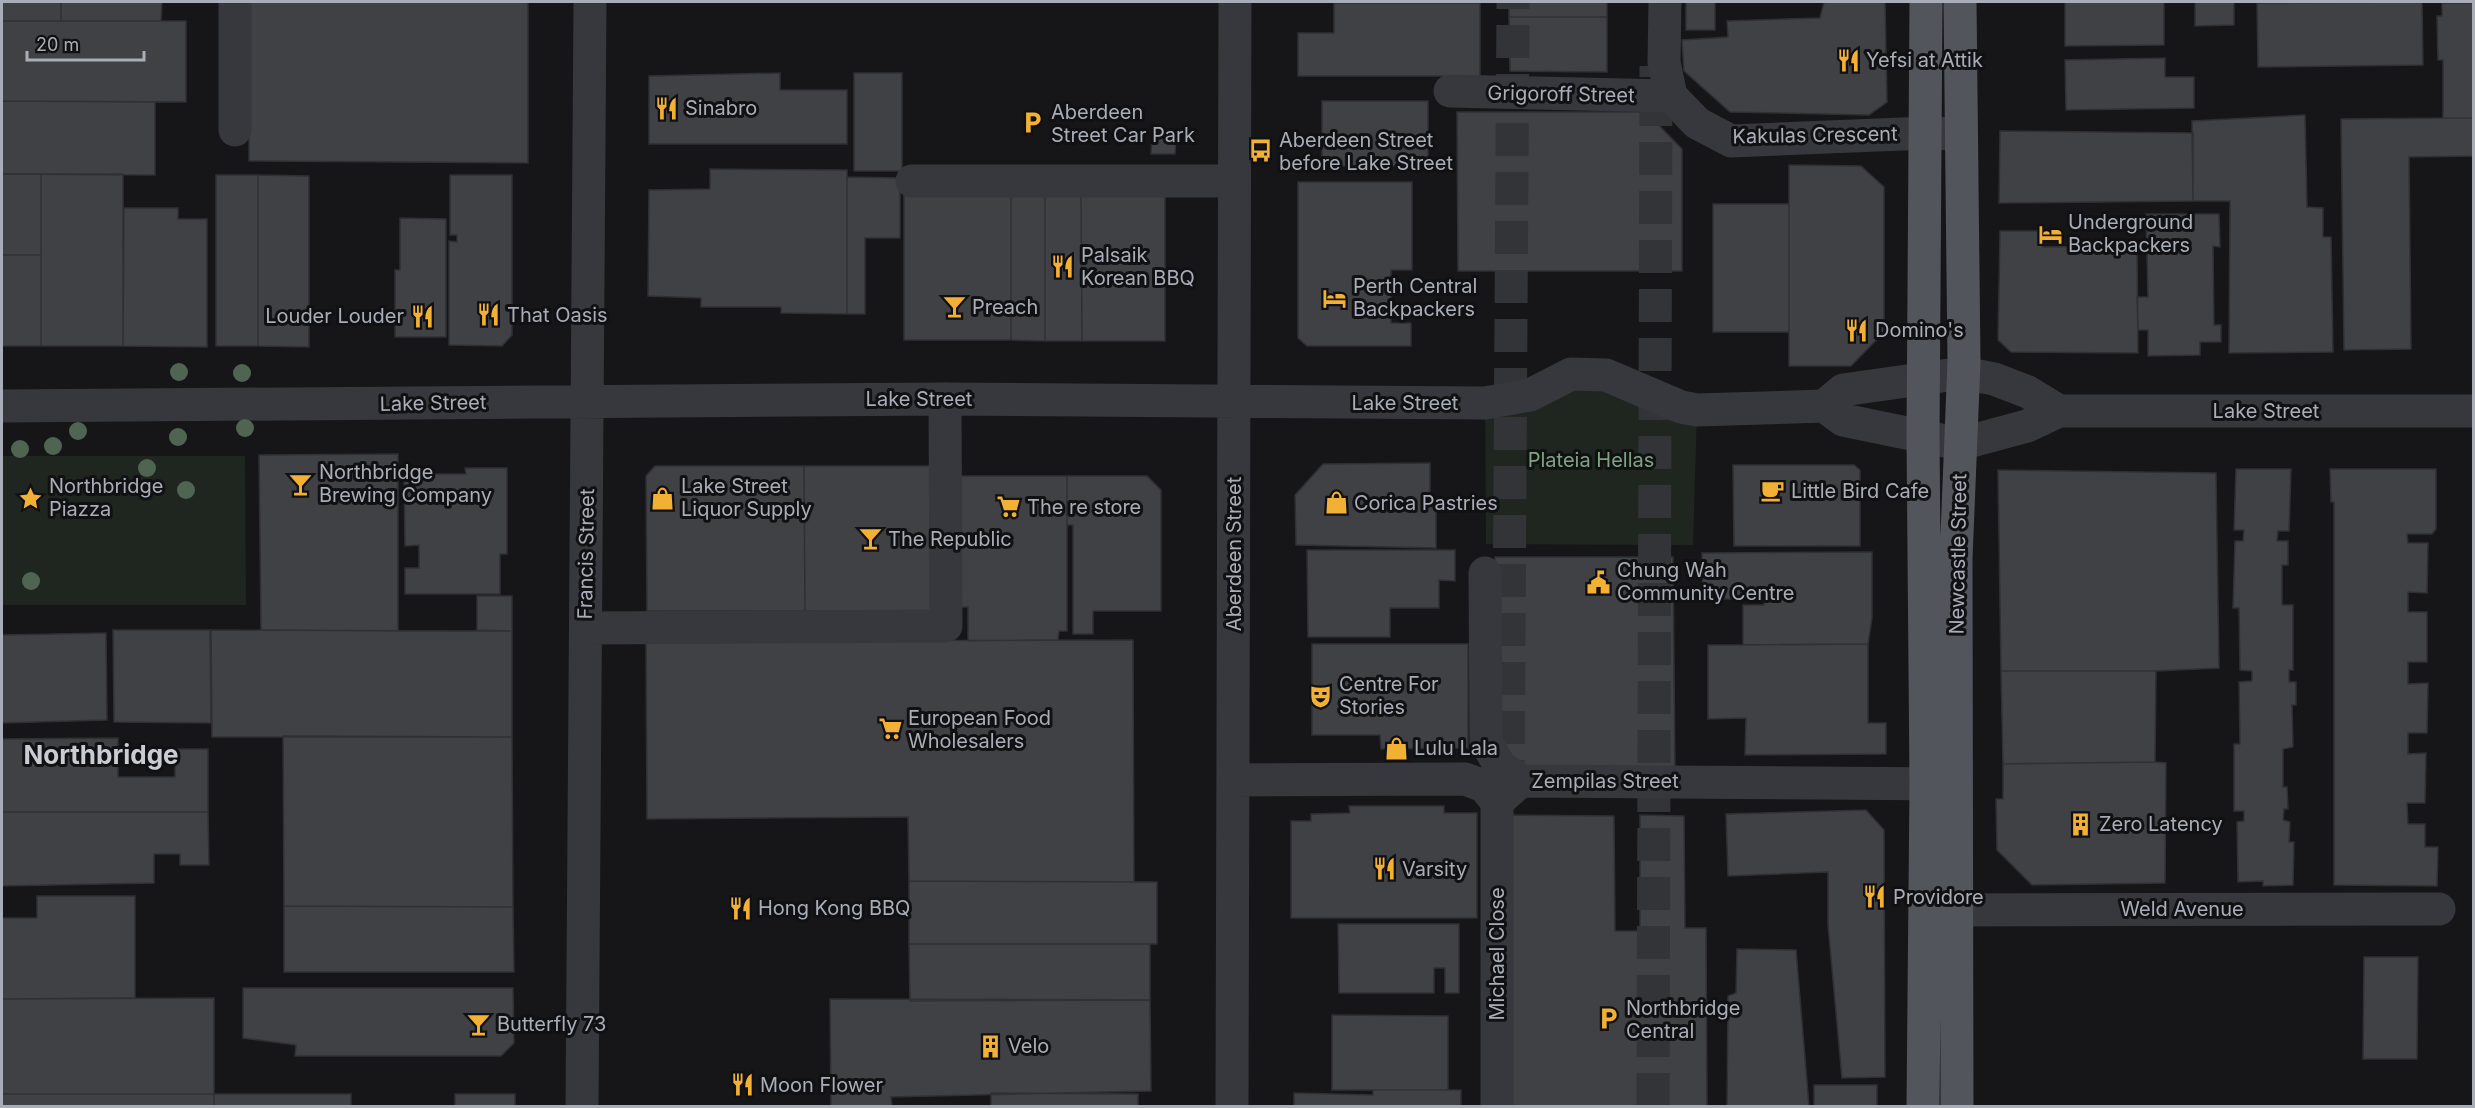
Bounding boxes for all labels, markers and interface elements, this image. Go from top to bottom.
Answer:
scale bar [27,24,144,62]
text: 20 m [36,34,79,55]
restaurant icon: Yefsi at Attik [1835,47,1861,73]
place label: Yefsi at Attik [1866,48,1983,72]
street label: Grigoroff Street [1487,81,1635,107]
restaurant icon: Sinabro [654,95,680,121]
place label: Sinabro [685,96,757,120]
place label: Aberdeen Street Car Park [1051,100,1195,147]
parking icon: Aberdeen Street Car Park [1020,110,1046,136]
street label: Kakulas Crescent [1732,122,1898,148]
place label: Aberdeen Street before Lake Street [1279,128,1453,175]
bus stop icon: Aberdeen Street before Lake Street [1248,138,1274,164]
place label: Underground Backpackers [2068,210,2193,257]
hotel icon: Underground Backpackers [2037,221,2063,247]
place label: Palsaik Korean BBQ [1081,243,1195,290]
restaurant icon: Palsaik Korean BBQ [1050,253,1076,279]
place label: Perth Central Backpackers [1353,274,1477,321]
hotel icon: Perth Central Backpackers [1322,285,1348,311]
bar icon: Preach [941,294,967,320]
place label: Preach [972,295,1038,319]
restaurant icon: That Oasis [476,302,502,328]
restaurant icon: Louder Louder [409,303,435,329]
place label: That Oasis [507,303,608,327]
place label: Louder Louder [265,304,404,328]
restaurant icon: Domino's [1844,317,1870,343]
place label: Domino's [1875,318,1964,342]
street label: Lake Street [866,387,973,411]
street label: Lake Street [379,390,487,416]
street label: Lake Street [1352,391,1459,415]
street label: Lake Street [2213,399,2320,423]
park label: Plateia Hellas [1528,448,1654,472]
place label: Northbridge Brewing Company [319,460,492,507]
bar icon: Northbridge Brewing Company [288,471,314,497]
street label: Newcastle Street [1945,473,1971,635]
place label: Northbridge Piazza [49,474,163,521]
place label: Lake Street Liquor Supply [681,474,812,521]
street label: Aberdeen Street [1222,476,1246,631]
cafe icon: Little Bird Cafe [1760,478,1786,504]
place label: Little Bird Cafe [1791,479,1929,503]
place icon: Northbridge Piazza [18,485,44,511]
shop icon: Lake Street Liquor Supply [650,485,676,511]
street label: Francis Street [573,488,599,620]
shop icon: Corica Pastries [1323,490,1349,516]
place label: Corica Pastries [1354,491,1498,515]
supermarket icon: The re store [996,494,1022,520]
place label: The re store [1027,495,1141,519]
bar icon: The Republic [857,526,883,552]
place label: The Republic [888,527,1012,551]
place label: Chung Wah Community Centre [1617,558,1794,605]
public building icon: Chung Wah Community Centre [1586,569,1612,595]
place label: Centre For Stories [1339,672,1439,719]
theatre icon: Centre For Stories [1308,683,1334,709]
place label: European Food Wholesalers [908,706,1051,753]
supermarket icon: European Food Wholesalers [877,716,903,742]
shop icon: Lulu Lala [1383,735,1409,761]
place label: Lulu Lala [1414,736,1498,760]
district label: Northbridge [23,739,179,770]
street label: Zempilas Street [1531,769,1679,793]
building icon: Zero Latency [2068,811,2094,837]
place label: Zero Latency [2099,812,2223,836]
restaurant icon: Varsity [1371,856,1397,882]
place label: Varsity [1402,857,1467,881]
restaurant icon: Providore [1862,884,1888,910]
place label: Providore [1893,885,1984,909]
street label: Michael Close [1485,887,1509,1021]
restaurant icon: Hong Kong BBQ [727,895,753,921]
place label: Hong Kong BBQ [758,896,910,920]
street label: Weld Avenue [2120,897,2244,921]
place label: Northbridge Central [1626,996,1740,1043]
parking icon: Northbridge Central [1595,1006,1621,1032]
bar icon: Butterfly 73 [466,1011,492,1037]
place label: Butterfly 73 [497,1012,606,1036]
building icon: Velo [977,1033,1003,1059]
place label: Velo [1008,1034,1049,1058]
restaurant icon: Moon Flower [729,1072,755,1098]
place label: Moon Flower [760,1073,883,1097]

